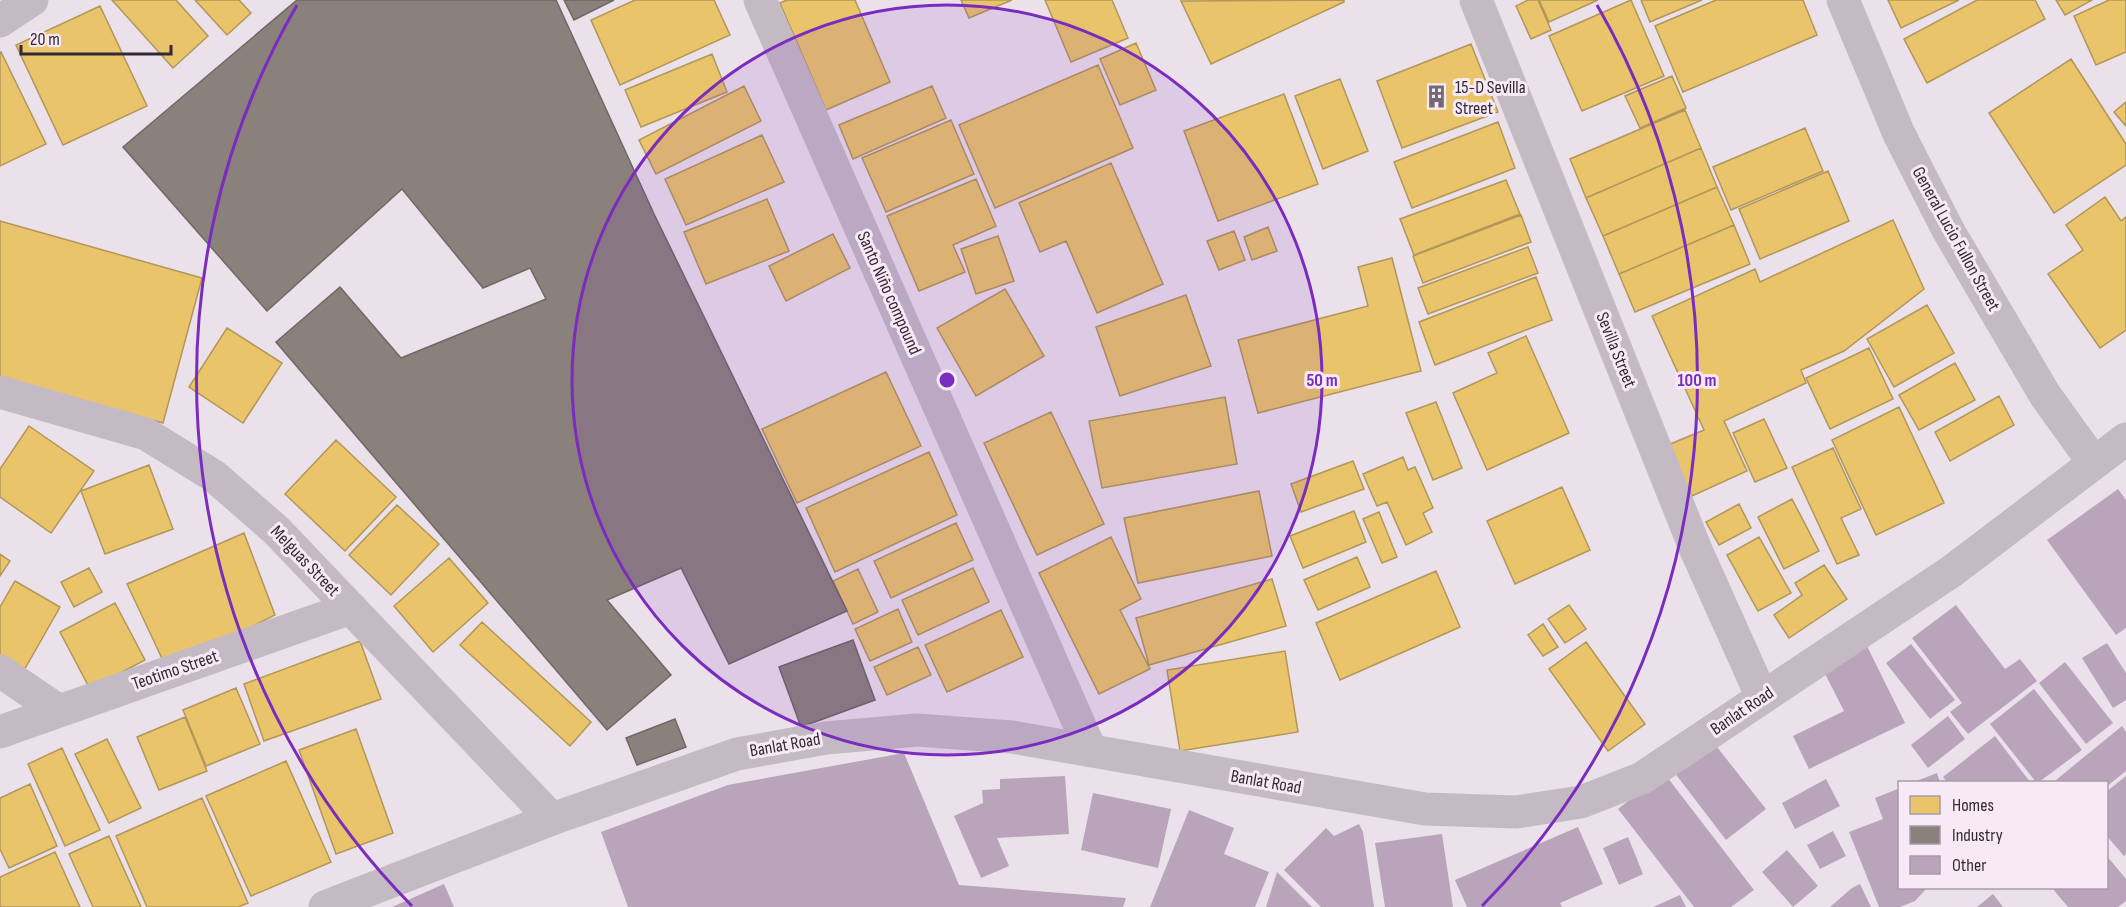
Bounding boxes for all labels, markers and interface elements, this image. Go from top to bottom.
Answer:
scale bar [21,18,171,56]
text: 20 m [30,29,60,50]
place label: 15-D Sevilla Street [1455,77,1526,119]
building icon: 15-D Sevilla Street [1424,84,1450,110]
street label: General Lucio Fullon Street [1908,163,2005,315]
street label: Santo Niño compound [852,228,926,358]
street label: Sevilla Street [1591,309,1641,391]
centre of rings [937,370,957,390]
text: 50 m [1306,370,1338,391]
text: 100 m [1678,370,1717,391]
street label: Melguas Street [266,521,344,601]
street label: Teotimo Street [129,645,221,695]
street label: Banlat Road [1707,682,1777,740]
street label: Banlat Road [748,728,822,762]
street label: Banlat Road [1229,765,1303,799]
legend [1898,781,2108,889]
text: Homes [1952,795,1994,816]
text: Industry [1952,825,2003,846]
text: Other [1952,855,1986,876]

